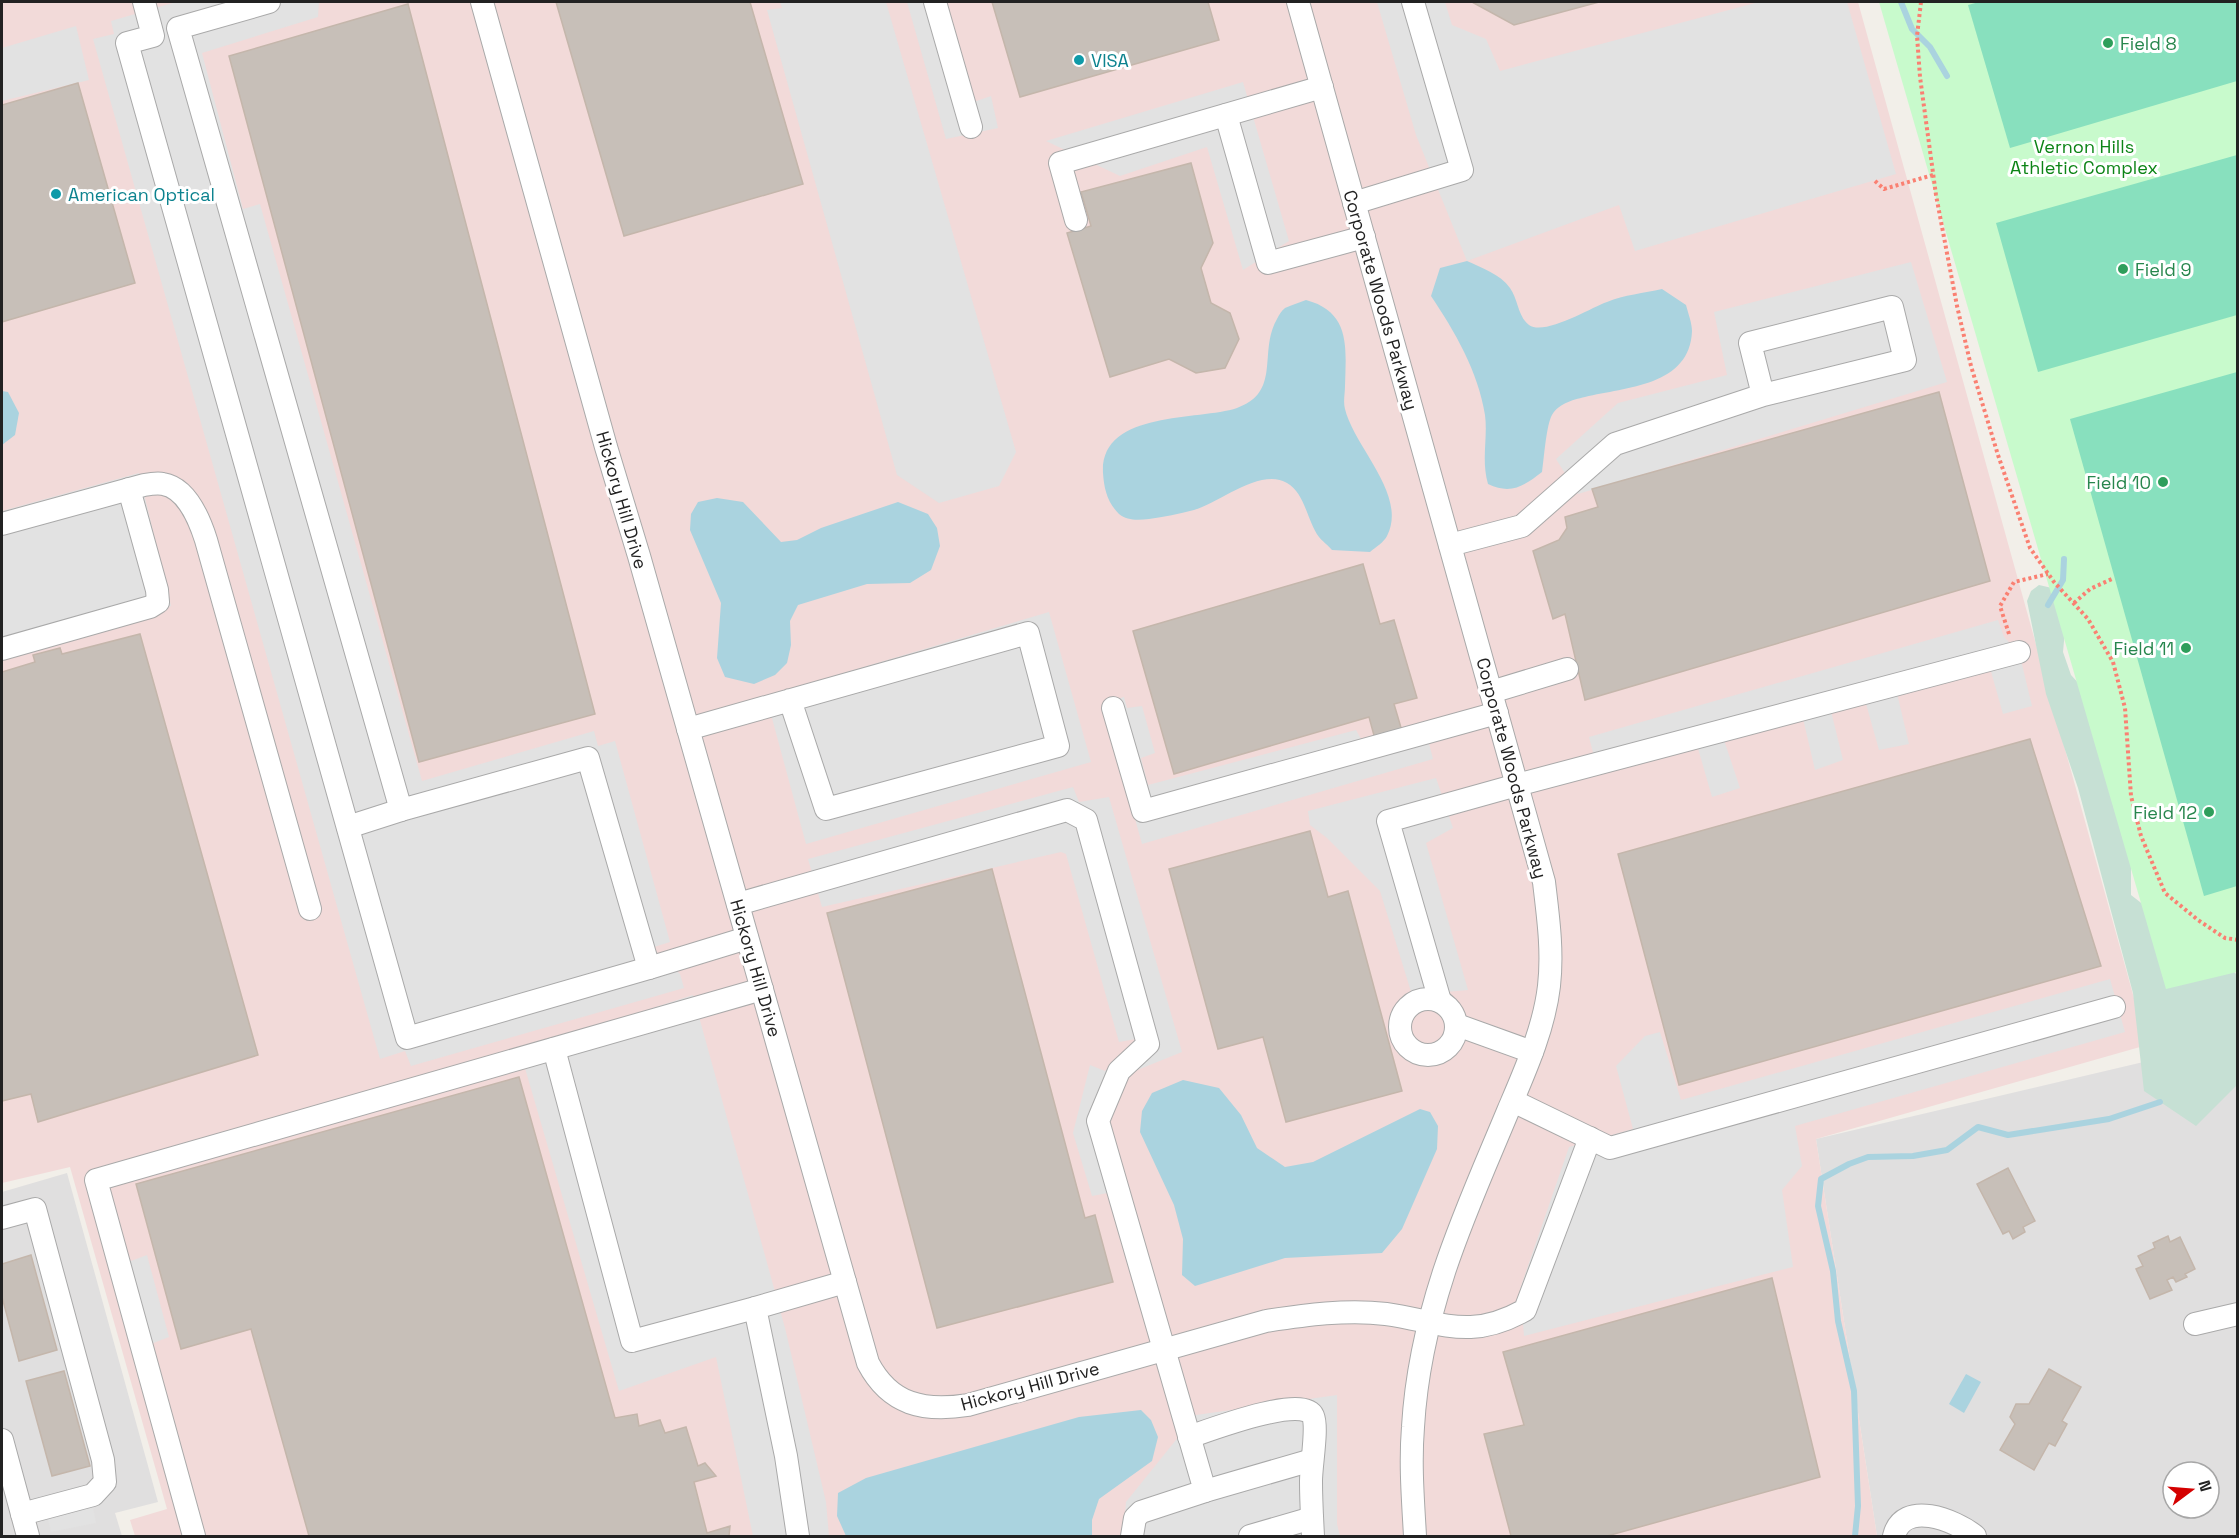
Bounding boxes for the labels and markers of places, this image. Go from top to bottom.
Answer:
place label: Field 8 [2120,32,2177,55]
marker: Field 8 [2101,36,2115,50]
place label: VISA [1091,49,1129,72]
marker: VISA [1072,53,1086,67]
place label: American Optical [68,183,215,206]
marker: American Optical [49,187,63,201]
place label: Field 9 [2135,258,2191,281]
marker: Field 9 [2116,262,2130,276]
place label: Field 10 [2087,471,2151,494]
marker: Field 10 [2156,475,2170,489]
place label: Field 11 [2114,637,2174,660]
marker: Field 11 [2179,641,2193,655]
place label: Field 12 [2133,801,2197,824]
marker: Field 12 [2202,805,2216,819]

